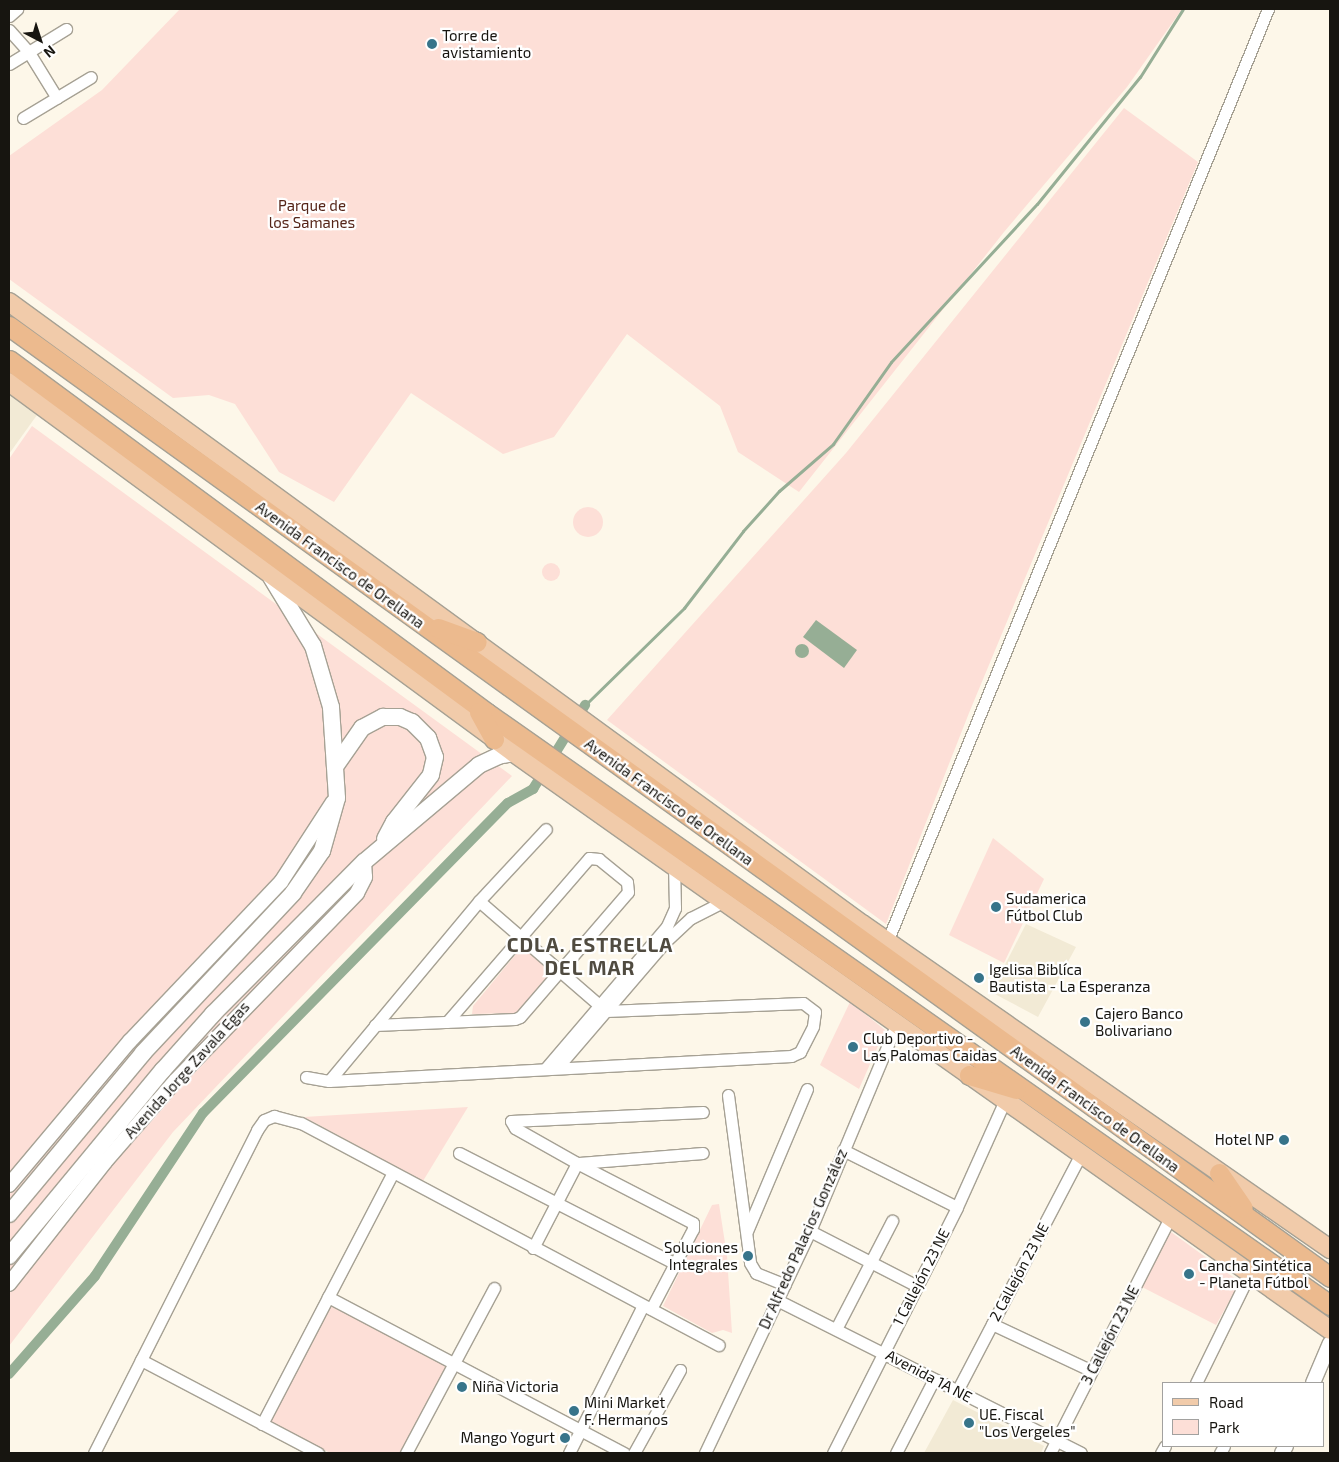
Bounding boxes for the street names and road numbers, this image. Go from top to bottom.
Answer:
street label: Avenida Francisco de Orellana [252,498,428,632]
street label: Avenida Francisco de Orellana [581,735,757,869]
street label: Avenida Jorge Zavala Egas [121,998,253,1142]
street label: Avenida Francisco de Orellana [1007,1042,1183,1176]
street label: Dr Alfredo Palacios González [755,1146,851,1332]
street label: 2 Callejón 23 NE [985,1220,1053,1324]
street label: 1 Callejón 23 NE [889,1225,953,1329]
street label: 3 Callejón 23 NE [1077,1282,1143,1388]
street label: Avenida 1A NE [883,1346,975,1406]

